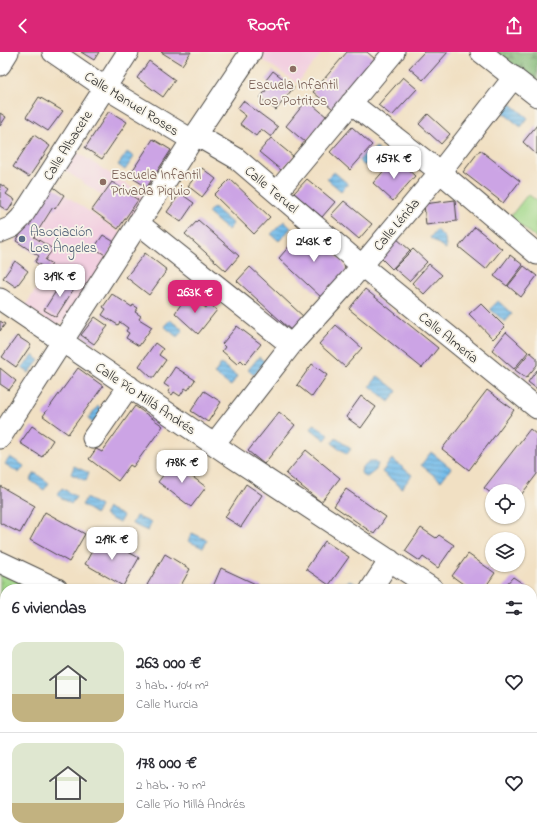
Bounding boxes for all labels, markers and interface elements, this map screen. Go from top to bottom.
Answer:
text: Roofr [247,13,290,39]
icon: back [12,15,34,37]
icon: share [503,15,525,37]
marker: Escuela Infantil Los Potritos [288,64,298,74]
street label: Calle Manuel Roses [80,67,183,142]
place label: Escuela Infantil Los Potritos [248,75,338,112]
street label: Calle Albacete [38,106,99,185]
pin: 157K € [361,146,427,180]
text: 157K € [376,149,412,168]
street label: Calle Teruel [239,161,303,219]
place label: Escuela Infantil Privada Piquio [111,165,201,202]
marker: Escuela Infantil Privada Piquio [98,177,108,187]
street label: Calle Lérida [369,194,426,256]
place label: Asociación Los Ángeles [30,222,97,260]
pin: 243K € [281,229,347,263]
text: 243K € [296,232,332,251]
marker: Asociación Los Ángeles [17,234,27,244]
pin: 319K € [27,264,93,298]
text: 319K € [44,267,76,286]
pin: 263K € [162,280,228,314]
text: 263K € [177,283,213,302]
street label: Calle Almería [413,307,483,369]
street label: Calle Pío Millá Andrés [90,358,200,441]
pin: 178K € [149,450,215,484]
text: 178K € [166,453,198,472]
map controls [485,484,525,572]
button: locate [485,484,525,524]
pin: 219K € [79,527,145,561]
text: 219K € [95,530,129,549]
button: layers [485,532,525,572]
text: 6 viviendas [12,596,86,621]
icon: filters [503,597,525,619]
text: 263 000 € [136,651,201,676]
icon: home [44,658,92,706]
icon: heart [503,671,525,693]
text: 3 hab. · 104 m² [136,676,209,695]
text: Calle Murcia [136,695,198,714]
text: 178 000 € [136,751,197,776]
icon: home [44,759,92,807]
icon: heart [503,772,525,794]
text: 2 hab. · 70 m² [136,776,206,795]
text: Calle Pío Millá Andrés [136,795,245,814]

